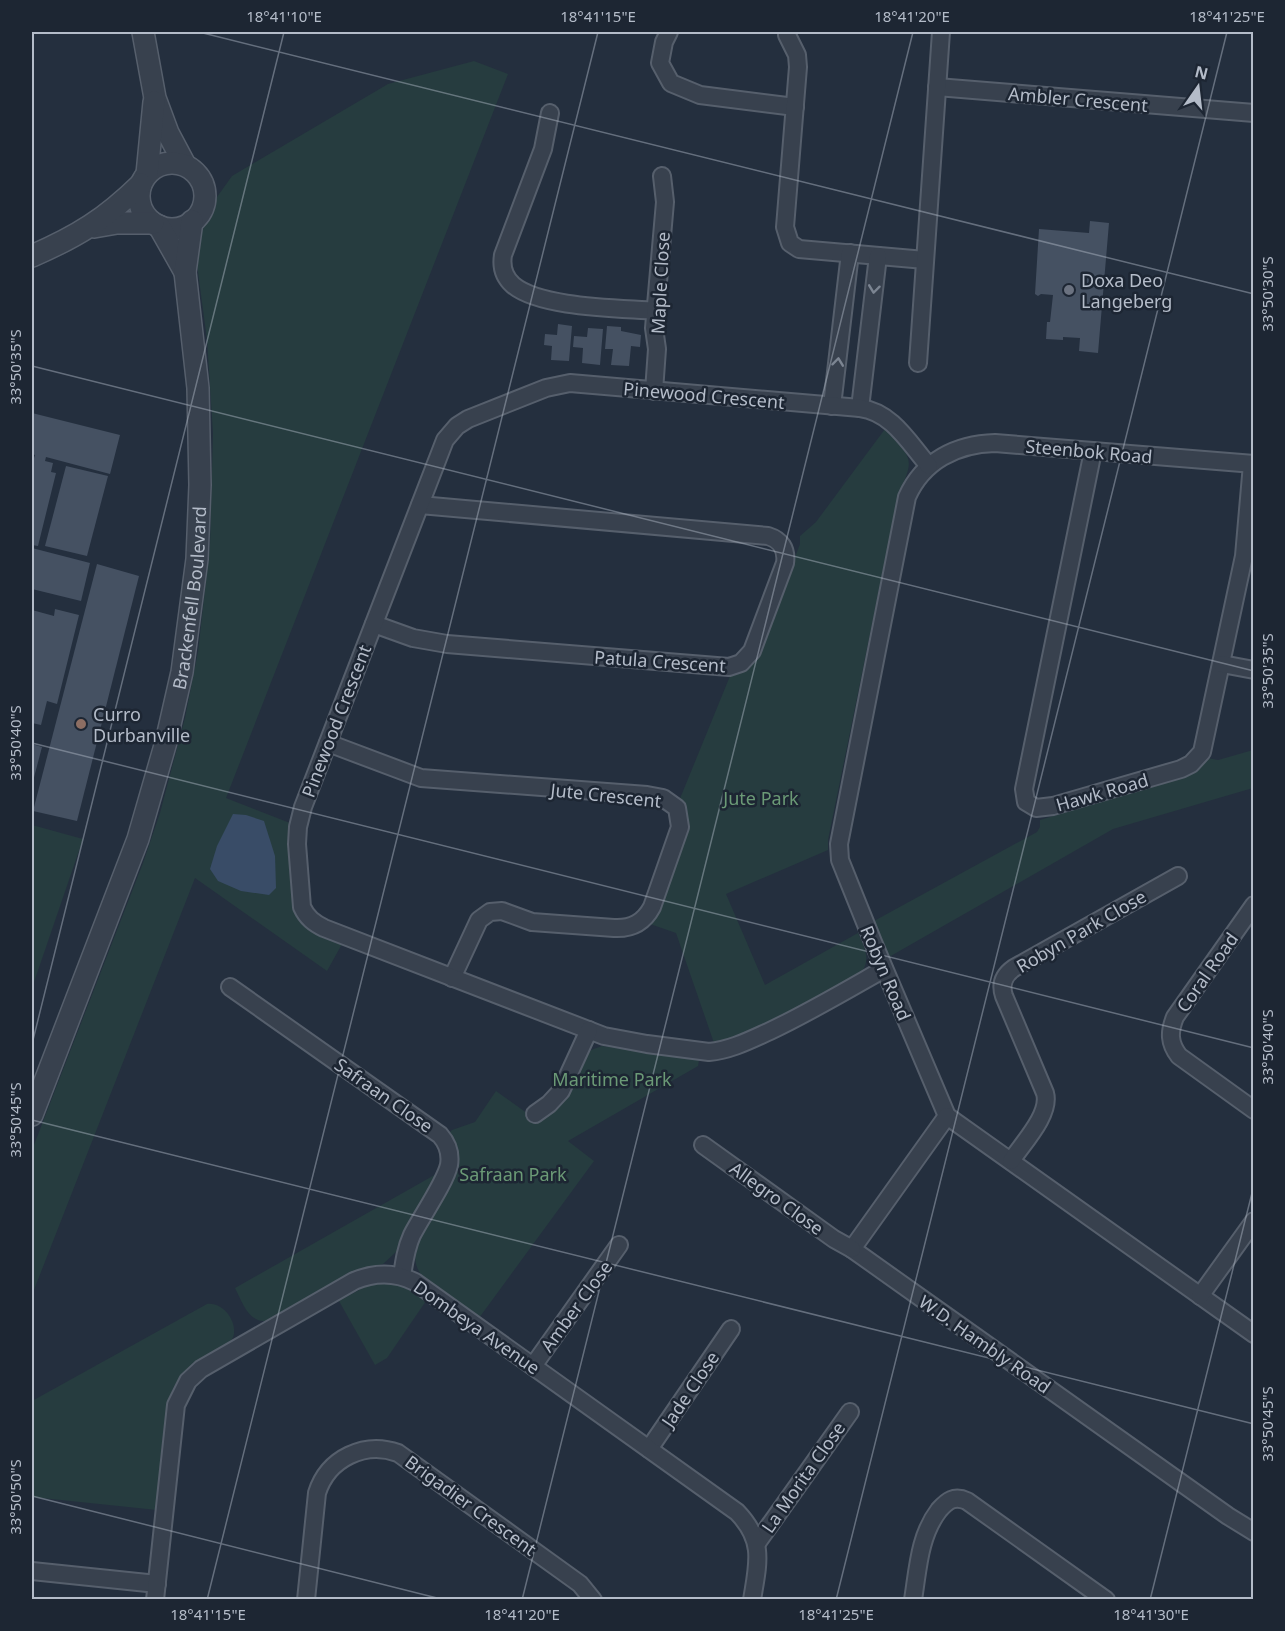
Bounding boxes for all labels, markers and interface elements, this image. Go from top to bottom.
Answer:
text: 18°41'10"E [246,6,322,26]
text: 18°41'15"E [560,6,636,26]
text: 18°41'20"E [874,6,950,26]
text: 18°41'25"E [1189,6,1265,26]
north arrow [1168,57,1228,117]
text: N [1193,60,1211,85]
street label: Ambler Crescent [1007,81,1149,117]
street label: Maple Close [645,231,675,335]
text: 33°50'30"S [1257,256,1277,332]
place label: Doxa Deo Langeberg [1081,268,1172,313]
marker: Doxa Deo Langeberg [1062,283,1076,297]
one-way arrow [868,284,881,293]
text: 33°50'35"S [5,329,25,405]
one-way arrow [831,358,843,367]
street label: Pinewood Crescent [622,376,786,414]
street label: Steenbok Road [1025,433,1153,469]
street label: Brackenfell Boulevard [166,506,211,692]
text: 33°50'35"S [1257,633,1277,709]
street label: Pinewood Crescent [296,641,376,801]
street label: Patula Crescent [593,644,727,678]
place label: Curro Durbanville [93,702,190,747]
text: 33°50'40"S [5,705,25,781]
marker: Curro Durbanville [74,717,88,731]
street label: Hawk Road [1053,767,1151,817]
street label: Jute Crescent [548,777,663,813]
park label: Jute Park [721,786,799,810]
street label: Robyn Park Close [1012,884,1150,978]
street label: Robyn Road [855,922,917,1024]
street label: Coral Road [1171,927,1243,1017]
text: 33°50'40"S [1257,1009,1277,1085]
street label: Safraan Close [330,1052,438,1138]
park label: Maritime Park [552,1067,672,1091]
text: 33°50'45"S [5,1082,25,1158]
street label: Allegro Close [725,1156,829,1240]
park label: Safraan Park [459,1162,567,1186]
street label: Amber Close [535,1256,617,1356]
street label: Dombeya Avenue [409,1274,545,1380]
street label: W.D. Hambly Road [914,1290,1056,1398]
street label: Jade Close [655,1346,724,1433]
text: 33°50'45"S [1257,1386,1277,1462]
street label: La Morita Close [756,1417,850,1537]
street label: Brigadier Crescent [401,1449,542,1561]
text: 33°50'50"S [5,1459,25,1535]
text: 18°41'15"E [170,1604,246,1624]
text: 18°41'20"E [484,1604,560,1624]
text: 18°41'25"E [798,1604,874,1624]
text: 18°41'30"E [1113,1604,1189,1624]

